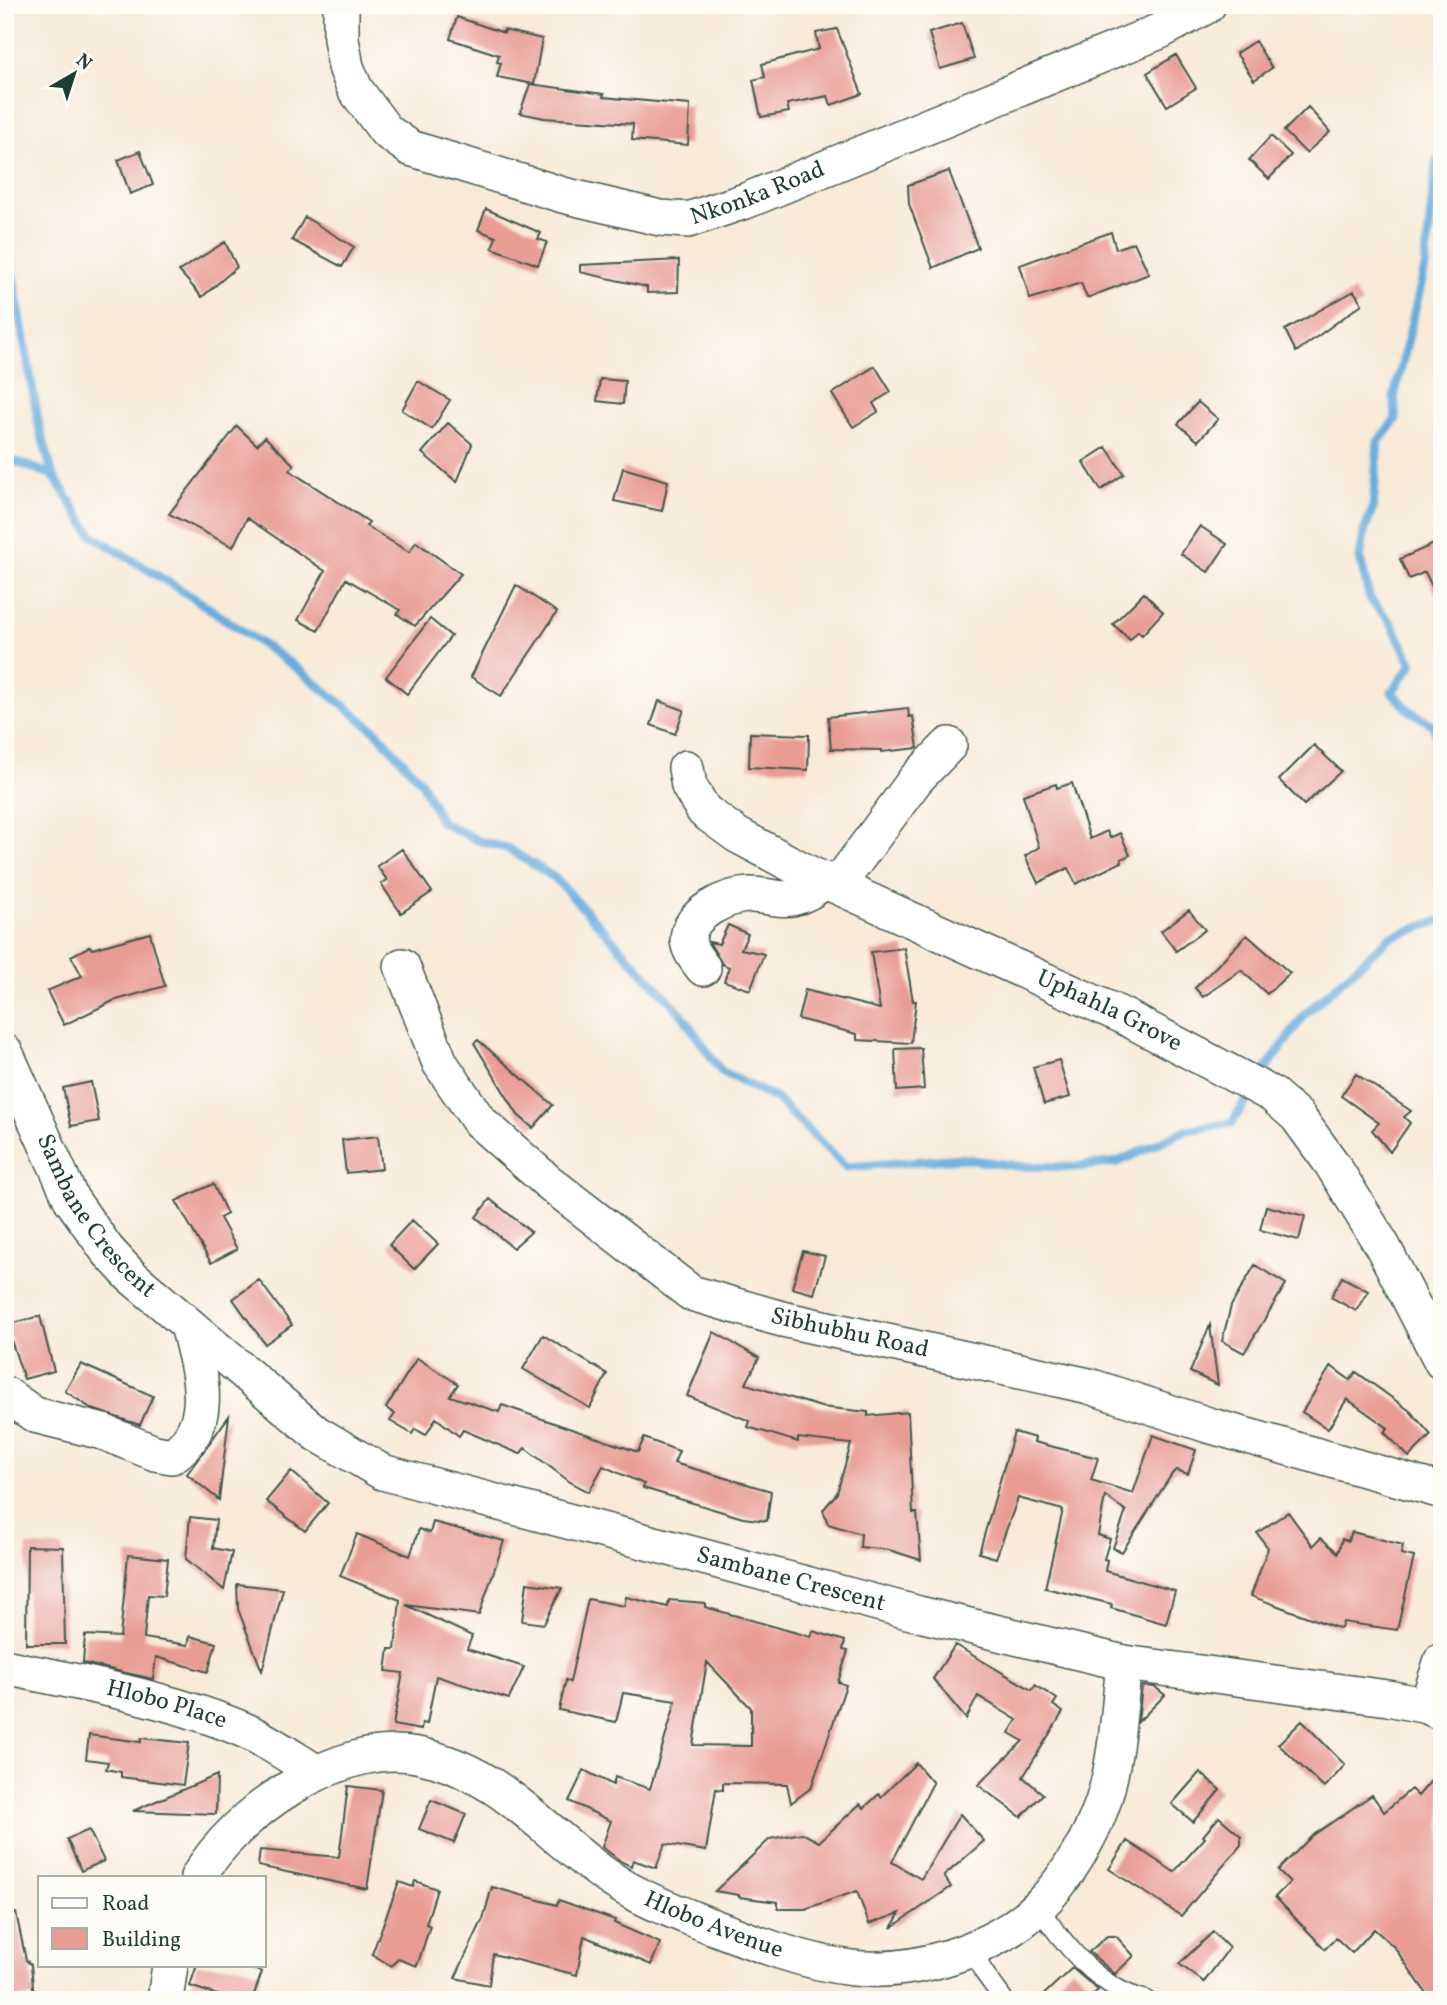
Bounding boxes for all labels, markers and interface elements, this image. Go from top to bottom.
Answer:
north arrow [38,38,108,108]
text: N [70,48,97,77]
street label: Nkonka Road [686,153,830,235]
street label: Uphahla Grove [1031,962,1188,1061]
street label: Sambane Crescent [27,1129,163,1307]
street label: Sibhubhu Road [766,1300,932,1368]
street label: Sambane Crescent [692,1539,889,1621]
street label: Hlobo Place [103,1672,232,1739]
legend [38,1876,266,1966]
street label: Hlobo Avenue [638,1883,787,1968]
text: Road [102,1890,149,1919]
text: Building [102,1926,181,1955]

